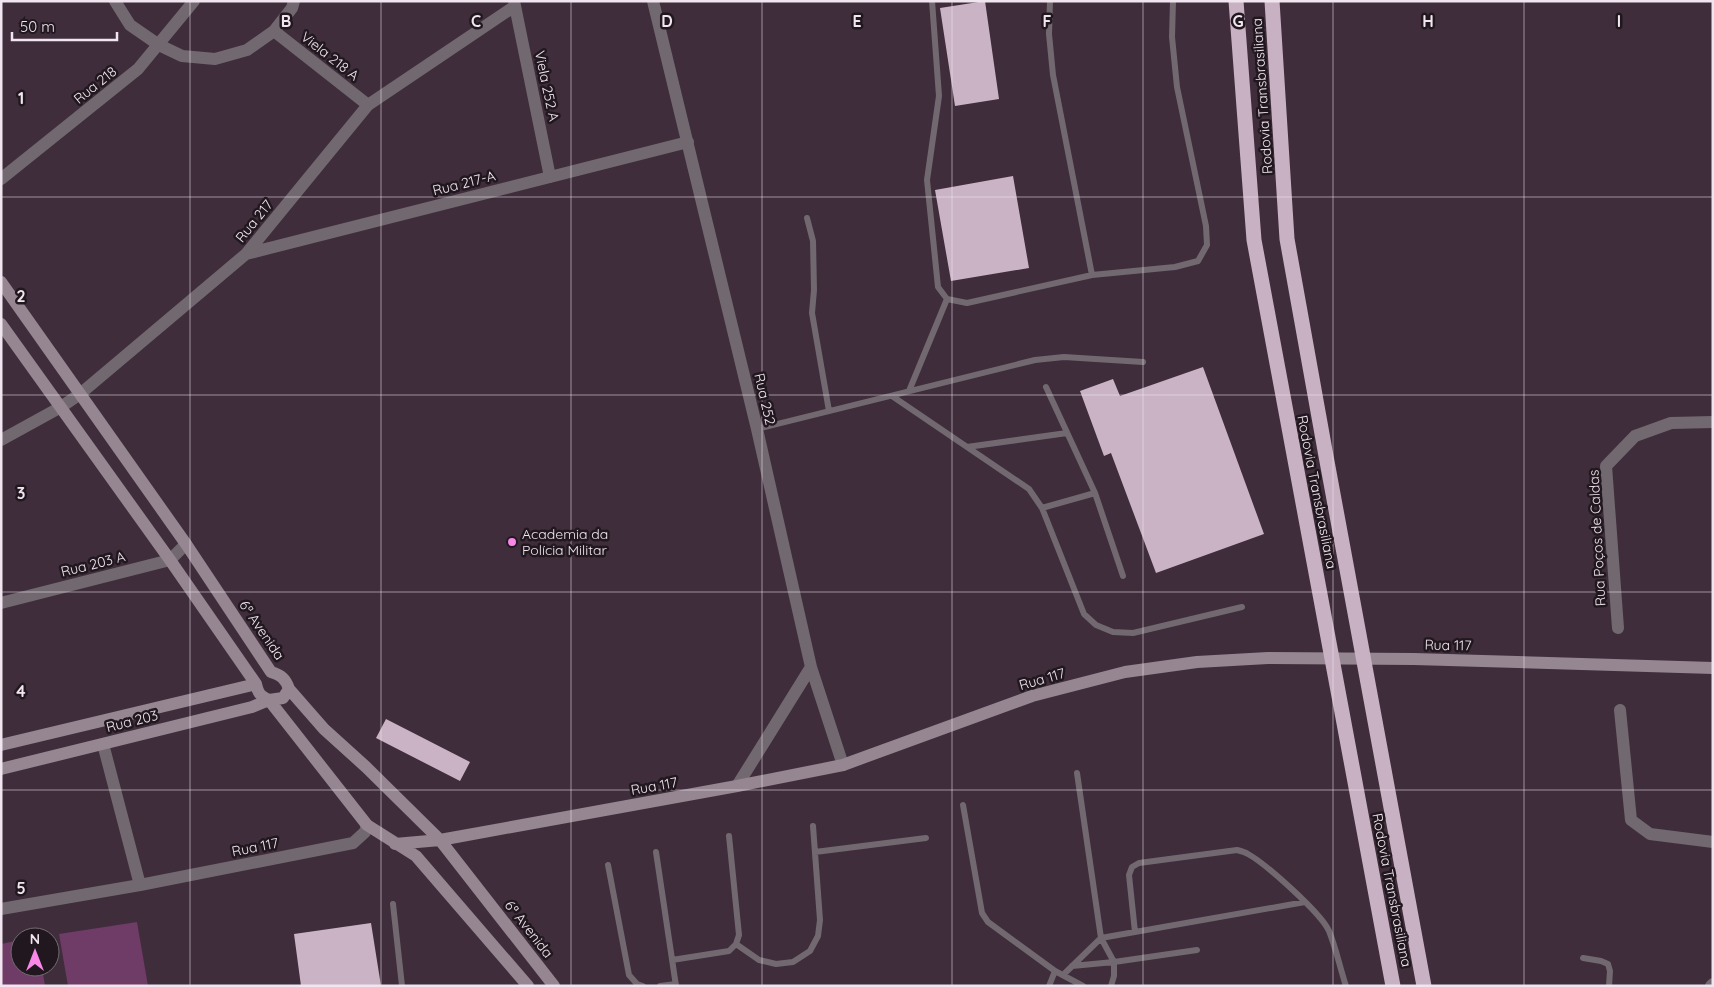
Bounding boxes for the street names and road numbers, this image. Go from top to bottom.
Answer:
street label: Rodovia Transbrasiliana [1248,17,1276,175]
street label: Viela 218 A [297,28,363,84]
street label: Viela 252 A [531,49,563,123]
street label: Rua 218 [70,62,120,108]
street label: Rua 217-A [431,167,497,199]
street label: Rua 217 [231,196,277,246]
street label: Rua 252 [750,371,780,427]
street label: Rodovia Transbrasiliana [1293,414,1341,570]
street label: Rua Poços de Caldas [1584,469,1610,607]
street label: Rua 203 A [59,547,127,581]
street label: 6ª Avenida [235,597,289,663]
street label: Rua 117 [1424,636,1472,654]
street label: Rua 117 [1017,664,1067,694]
street label: Rua 203 [104,706,160,736]
street label: Rua 117 [629,773,679,799]
street label: Rodovia Transbrasiliana [1368,812,1416,968]
street label: Rua 117 [230,834,280,860]
street label: 6ª Avenida [501,897,557,961]

